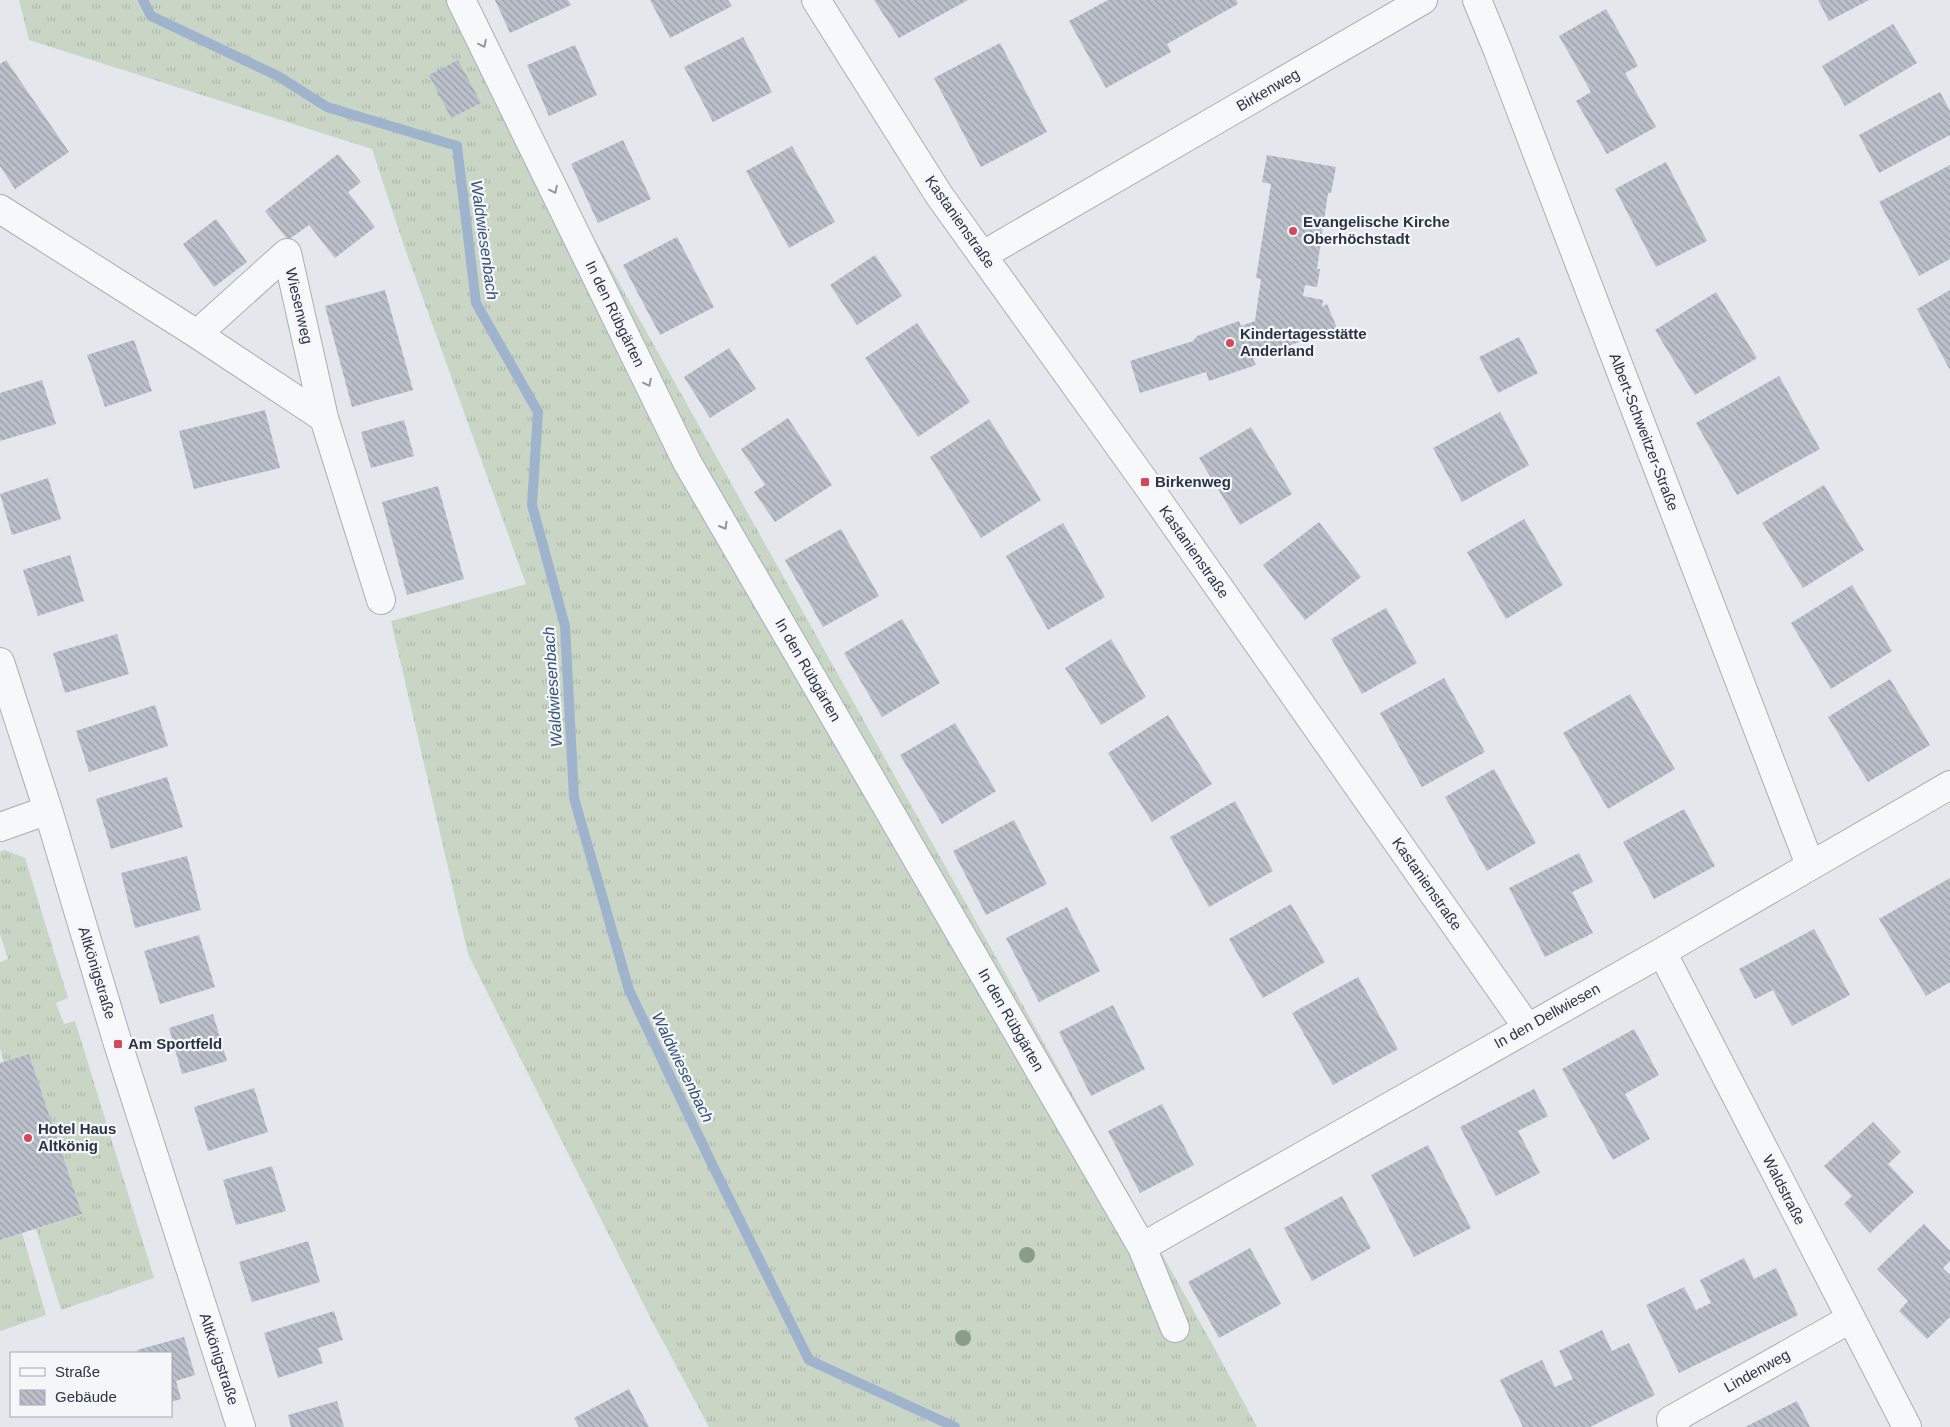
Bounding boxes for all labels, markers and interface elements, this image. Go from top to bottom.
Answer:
one-way arrow [476,39,487,48]
street label: Birkenweg [1233,65,1302,114]
street label: Kastanienstraße [922,172,999,271]
water label: Waldwiesenbach [468,179,501,301]
one-way arrow [548,185,558,194]
place label: Evangelische Kirche Oberhöchstadt [1303,213,1450,247]
marker: Evangelische Kirche Oberhöchstadt [1287,225,1299,237]
street label: In den Rübgärten [582,258,648,370]
street label: Wiesenweg [282,266,316,346]
place label: Kindertagesstätte Anderland [1240,325,1367,359]
marker: Kindertagesstätte Anderland [1224,337,1236,349]
street label: Albert-Schweitzer-Straße [1607,351,1682,513]
one-way arrow [642,378,652,387]
place label: Birkenweg [1155,473,1231,490]
marker: Birkenweg [1139,476,1151,488]
street label: Kastanienstraße [1156,502,1233,601]
one-way arrow [718,521,728,530]
street label: In den Rübgärten [772,615,845,724]
water label: Waldwiesenbach [540,626,565,748]
street label: Kastanienstraße [1389,834,1466,933]
street label: Altkönigstraße [75,925,120,1021]
street label: In den Rübgärten [975,965,1048,1074]
street label: In den Dellwiesen [1491,979,1603,1052]
water label: Waldwiesenbach [648,1009,717,1125]
place label: Am Sportfeld [128,1035,222,1052]
marker: Am Sportfeld [112,1038,124,1050]
place label: Hotel Haus Altkönig [38,1120,116,1154]
marker: Hotel Haus Altkönig [22,1132,34,1144]
street label: Waldstraße [1760,1152,1809,1228]
street label: Altkönigstraße [197,1311,242,1407]
street label: Lindenweg [1721,1346,1793,1396]
legend [10,1352,172,1417]
text: Straße [55,1363,100,1380]
text: Gebäude [55,1388,117,1405]

